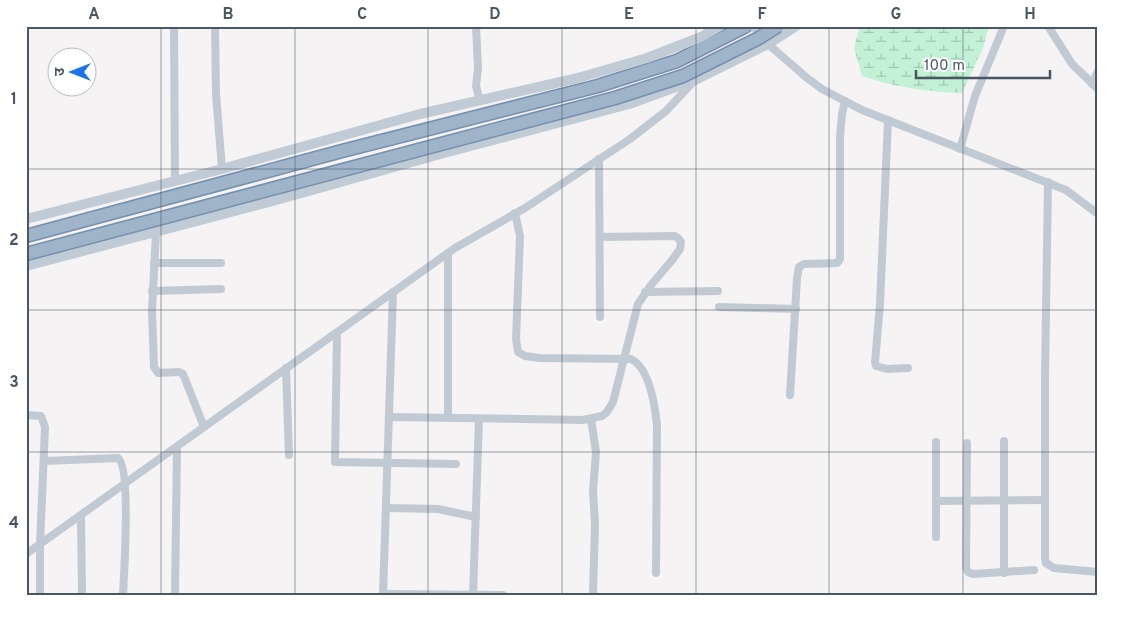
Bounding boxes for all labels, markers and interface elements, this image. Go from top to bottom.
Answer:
text: A [88,5,100,25]
text: B [222,5,234,25]
text: C [357,5,367,25]
text: D [489,5,501,25]
text: E [624,5,634,25]
text: F [757,5,767,25]
text: G [891,5,901,25]
text: H [1024,5,1036,25]
north arrow [48,48,98,98]
scale bar [916,48,1050,80]
text: 100 m [924,57,965,76]
text: उ [52,67,69,76]
text: 1 [11,90,17,110]
text: 2 [9,231,19,251]
text: 3 [9,373,19,393]
text: 4 [9,514,19,534]

